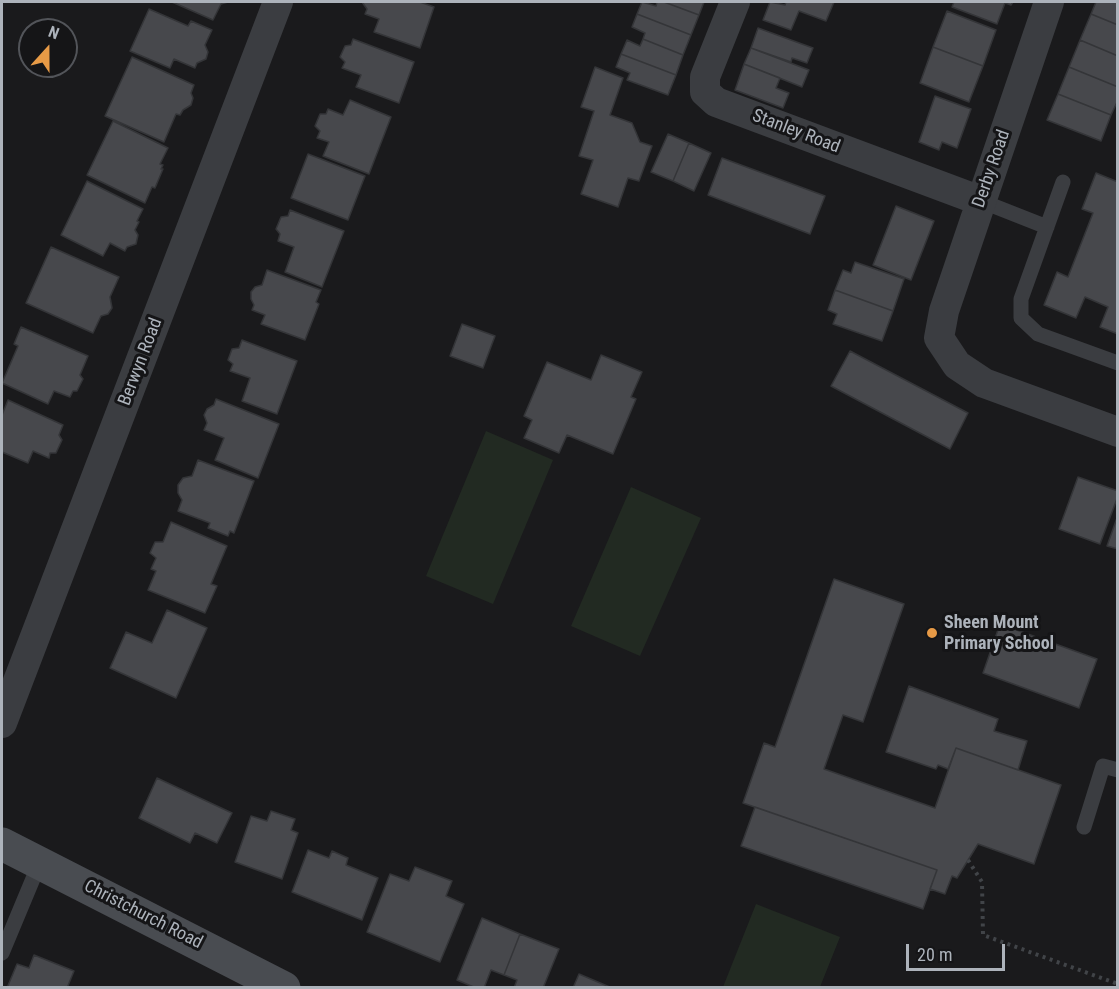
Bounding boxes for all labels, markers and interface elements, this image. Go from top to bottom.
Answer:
north arrow [18,18,78,78]
text: N [46,22,62,43]
street label: Stanley Road [749,105,843,159]
street label: Derby Road [969,127,1015,211]
street label: Berwyn Road [114,315,168,409]
place label: Sheen Mount Primary School [944,612,1054,654]
marker: Sheen Mount Primary School [925,626,939,640]
street label: Christchurch Road [80,876,206,954]
scale bar [909,932,1008,970]
text: 20 m [917,944,952,965]

